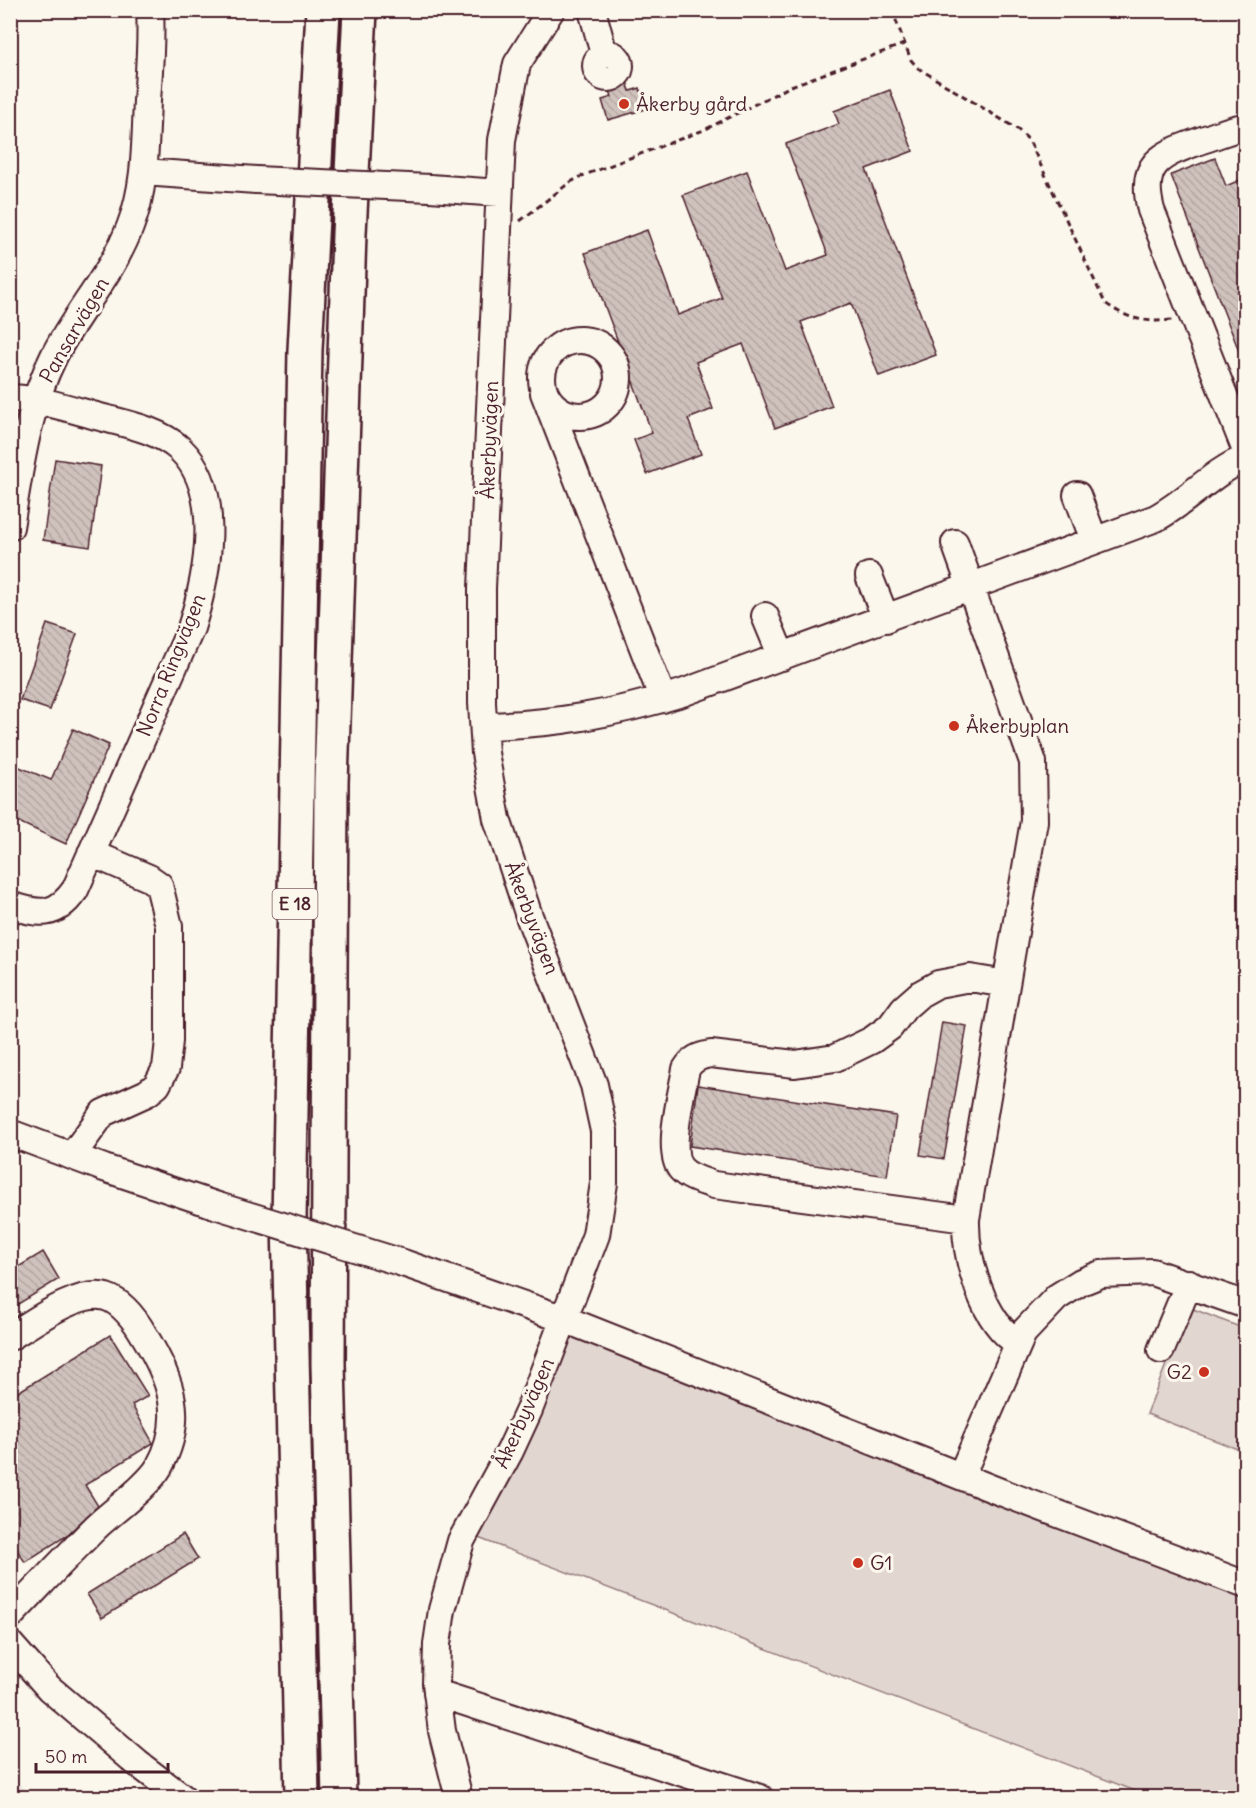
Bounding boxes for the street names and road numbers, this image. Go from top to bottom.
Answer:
street label: Pansarvägen [33,273,114,387]
street label: Åkerbyvägen [474,380,503,500]
street label: Norra Ringvägen [131,590,211,740]
street label: Åkerbyvägen [500,858,565,978]
road number: E 18 [272,889,318,919]
street label: Åkerbyvägen [488,1353,559,1472]

